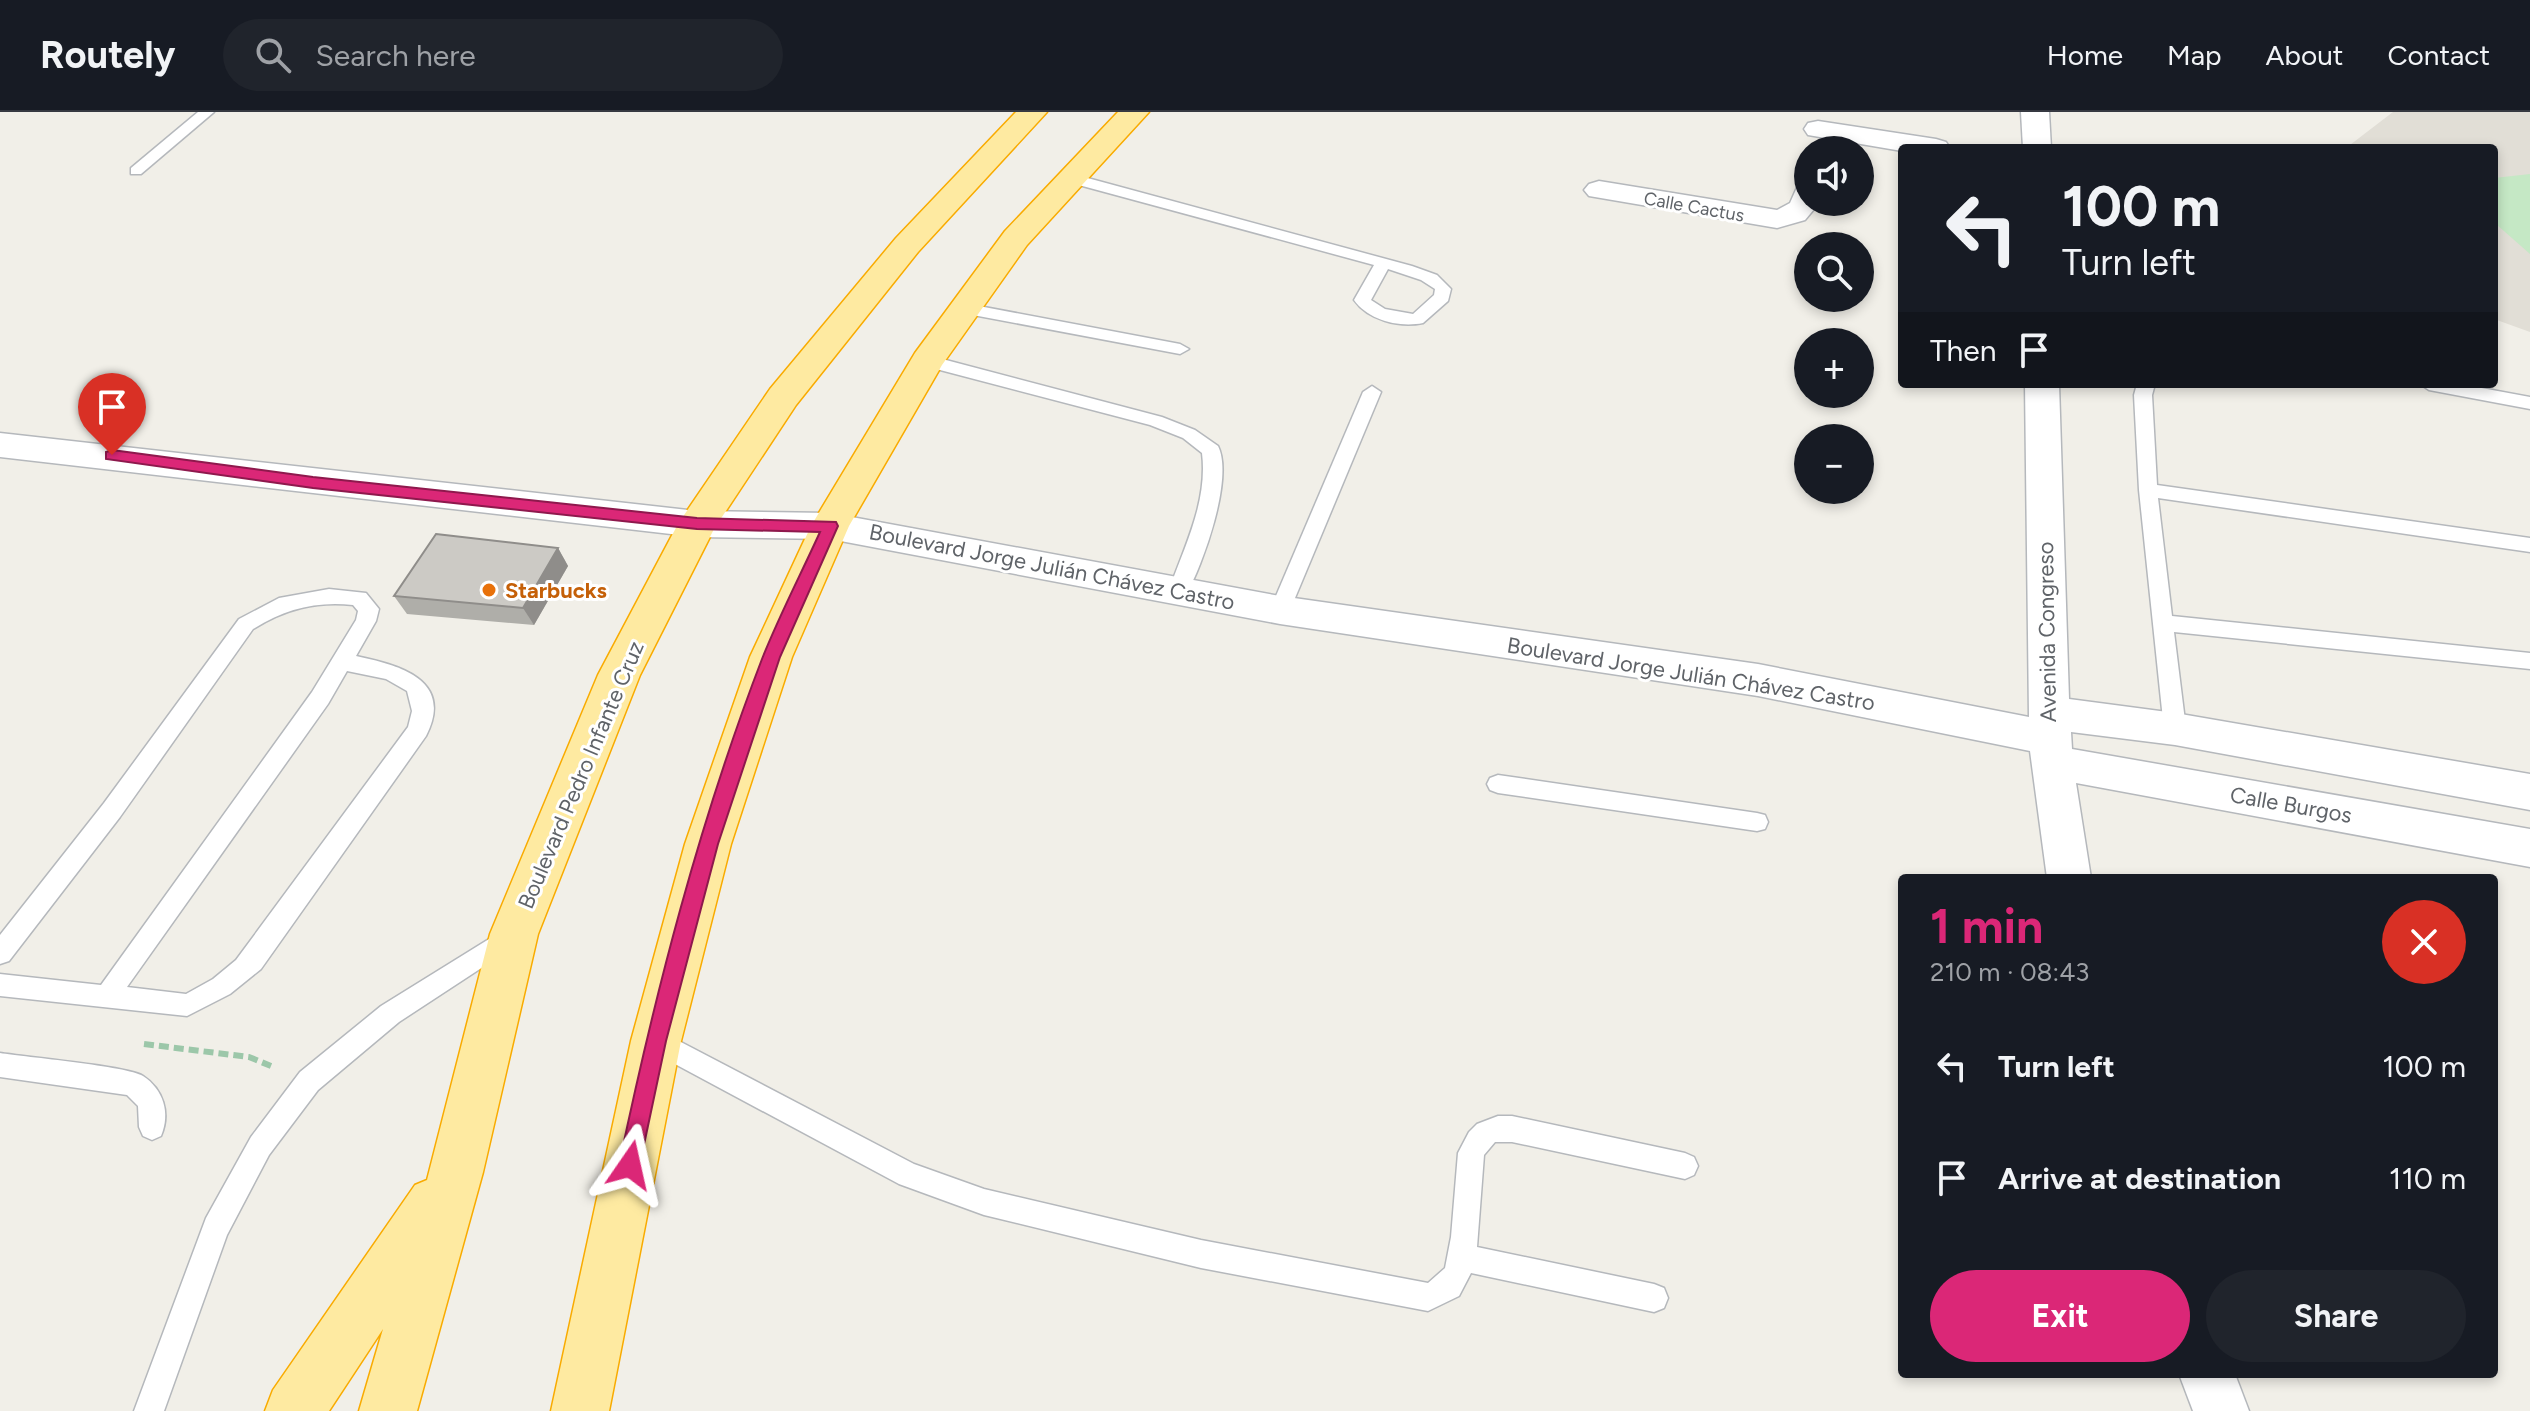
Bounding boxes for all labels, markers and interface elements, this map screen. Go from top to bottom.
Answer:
search box [223,19,783,91]
text: Routely [40,32,175,78]
icon: search [251,33,295,77]
text: Search here [315,37,476,74]
text: Home [2047,38,2123,72]
text: Map [2167,38,2222,72]
text: About [2266,38,2343,72]
text: Contact [2387,38,2490,72]
map controls [1794,136,1874,504]
button: sound [1794,136,1874,216]
text: 100 m [2062,173,2220,240]
icon: left [1930,176,2034,280]
street label: Calle Cactus [1642,187,1746,227]
button: search [1794,232,1874,312]
text: Turn left [2062,241,2196,284]
button: + [1794,328,1874,408]
icon: arrive [2012,328,2056,372]
text: Then [1930,332,1996,369]
pin [78,373,146,455]
icon: arrive [90,385,134,429]
button: − [1794,424,1874,504]
street label: Boulevard Jorge Julián Chávez Castro [867,518,1237,616]
street label: Avenida Congreso [2032,541,2062,723]
place label: Starbucks [505,577,607,604]
marker: Starbucks [480,581,498,599]
street label: Boulevard Jorge Julián Chávez Castro [1505,632,1877,716]
street label: Boulevard Pedro Infante Cruz [512,637,650,913]
street label: Calle Burgos [2228,781,2354,829]
text: 1 min [1930,897,2043,955]
button: close [2382,900,2466,984]
text: 210 m · 08:43 [1930,956,2089,988]
icon: left [1930,1044,1974,1088]
text: Turn left [1998,1048,2115,1085]
text: 100 m [2382,1048,2466,1085]
position arrow [588,1123,672,1207]
icon: arrive [1930,1156,1974,1200]
text: Arrive at destination [1998,1160,2281,1197]
text: 110 m [2389,1160,2466,1197]
button: Exit [1930,1270,2190,1362]
button: Share [2206,1270,2466,1362]

